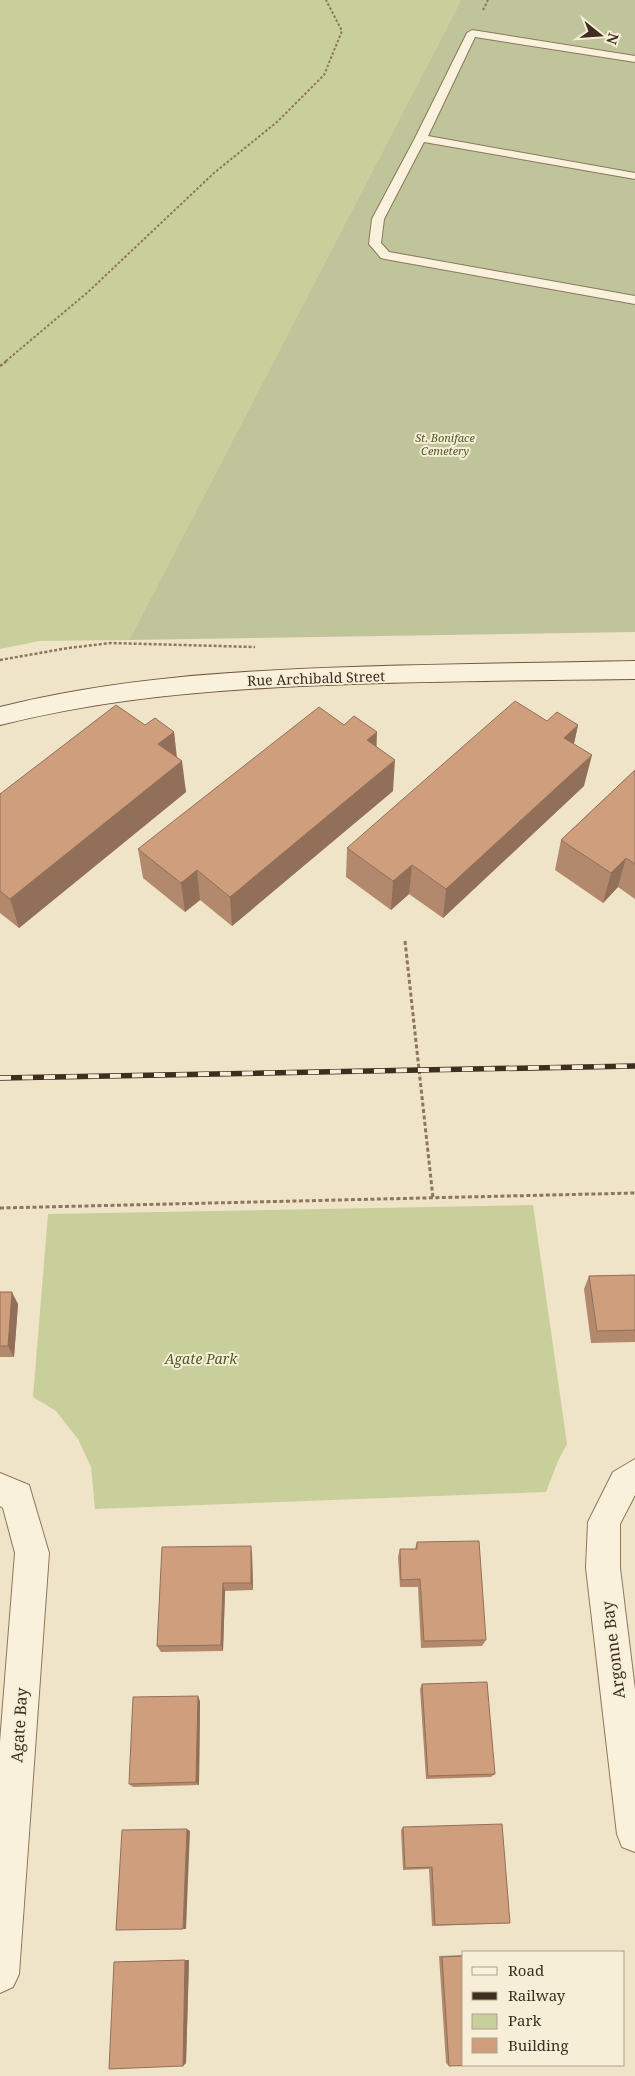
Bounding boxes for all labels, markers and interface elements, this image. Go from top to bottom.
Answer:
north arrow [575,10,625,60]
text: N [602,31,624,47]
park label: St. Boniface Cemetery [415,430,475,458]
street label: Rue Archibald Street [247,666,385,690]
park label: Agate Park [164,1349,238,1368]
street label: Argonne Bay [596,1599,630,1700]
street label: Agate Bay [5,1686,33,1763]
legend [462,1951,625,2066]
text: Road [508,1960,544,1980]
text: Railway [508,1985,566,2005]
text: Park [508,2010,542,2030]
text: Building [508,2035,569,2055]

